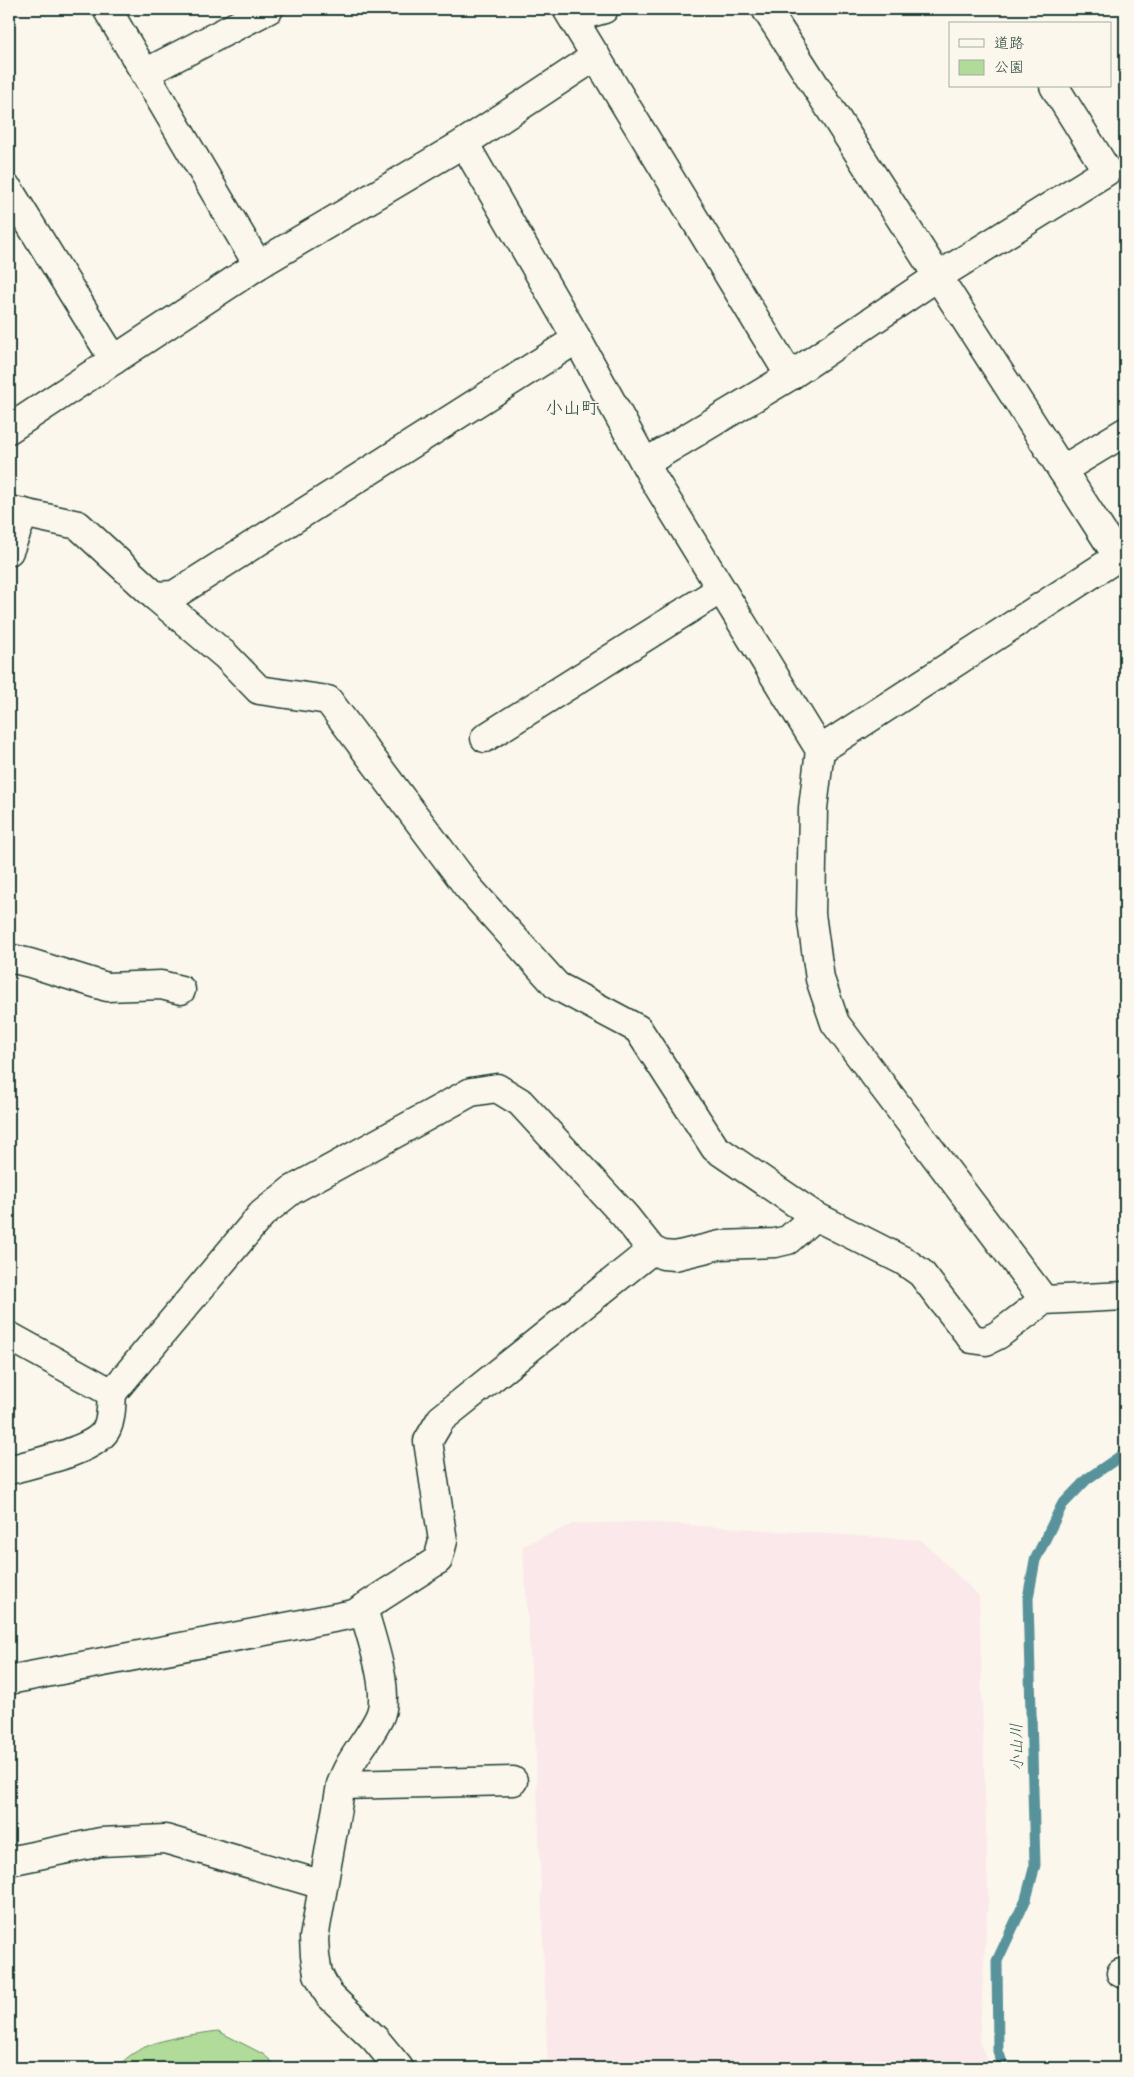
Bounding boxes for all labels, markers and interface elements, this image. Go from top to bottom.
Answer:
legend [949,22,1112,88]
text: 道路 [994,34,1024,53]
text: 公園 [994,58,1024,77]
district label: 小山町 [545,397,599,420]
water label: 小山川 [1007,1723,1027,1771]

